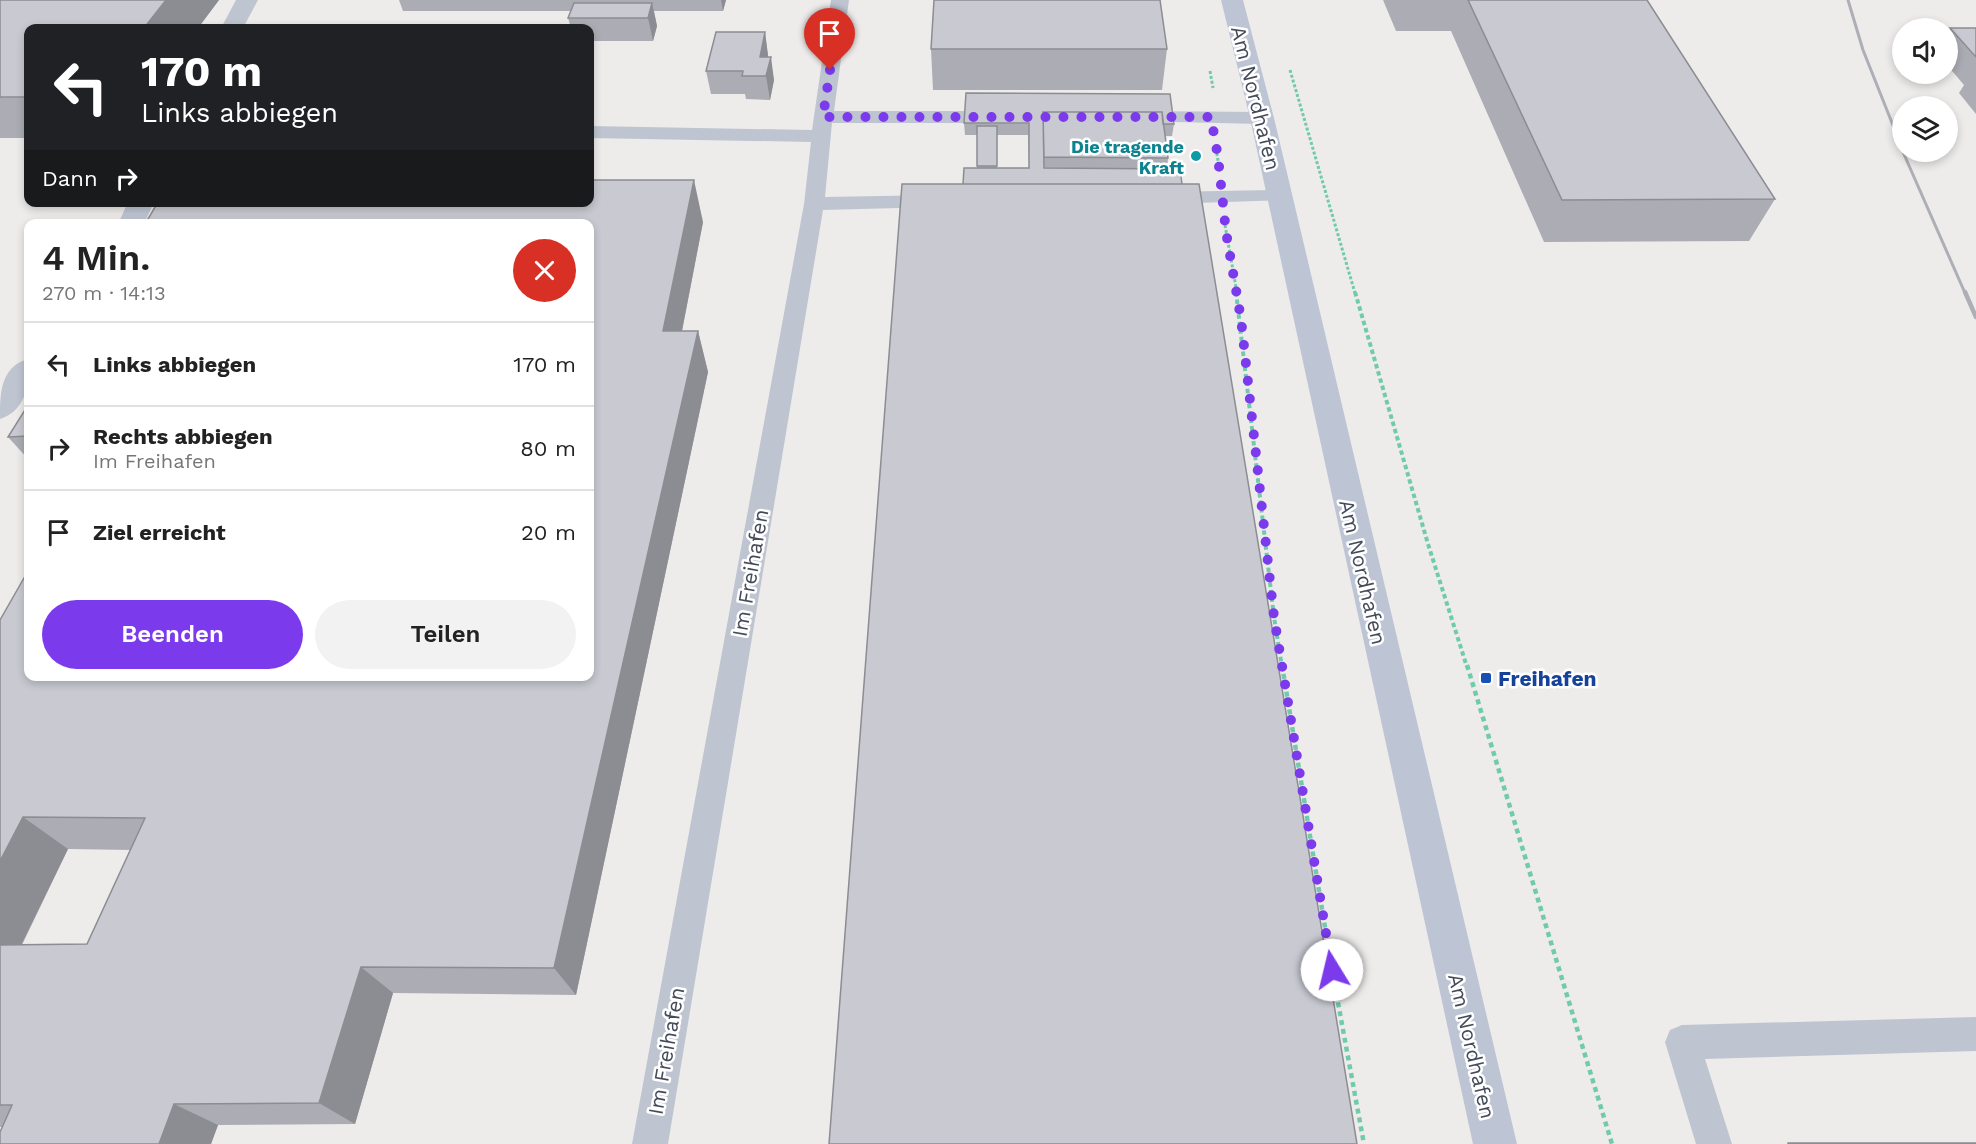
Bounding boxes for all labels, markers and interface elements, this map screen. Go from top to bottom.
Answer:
pin [804,8,855,70]
icon: arrive [813,17,846,50]
map controls [1892,18,1958,162]
button: sound [1892,18,1958,84]
street label: Am Nordhafen [1226,23,1286,173]
text: 170 m [141,47,262,96]
icon: left [42,48,120,126]
button: layers [1892,96,1958,162]
text: Links abbiegen [141,97,338,129]
place label: Die tragende Kraft [1071,136,1184,178]
marker: Die tragende Kraft [1189,149,1203,163]
icon: right [110,162,143,195]
text: Dann [42,166,98,191]
text: 4 Min. [42,237,150,279]
button: close [513,239,576,302]
text: 270 m · 14:13 [42,281,166,305]
icon: left [42,348,75,381]
text: Links abbiegen [93,352,256,377]
text: 170 m [513,352,576,377]
text: Rechts abbiegen [93,424,273,449]
icon: right [42,432,75,465]
text: 80 m [520,436,576,461]
text: Im Freihafen [93,449,216,473]
street label: Am Nordhafen [1334,497,1392,647]
street label: Im Freihafen [726,507,774,639]
icon: arrive [42,516,75,549]
text: Ziel erreicht [93,520,226,545]
text: 20 m [521,520,576,545]
button: Beenden [42,600,303,669]
button: Teilen [315,600,576,669]
place label: Freihafen [1498,666,1597,691]
marker: Freihafen [1479,671,1493,685]
position arrow [1300,938,1364,1002]
street label: Am Nordhafen [1443,971,1501,1121]
street label: Im Freihafen [642,985,690,1117]

